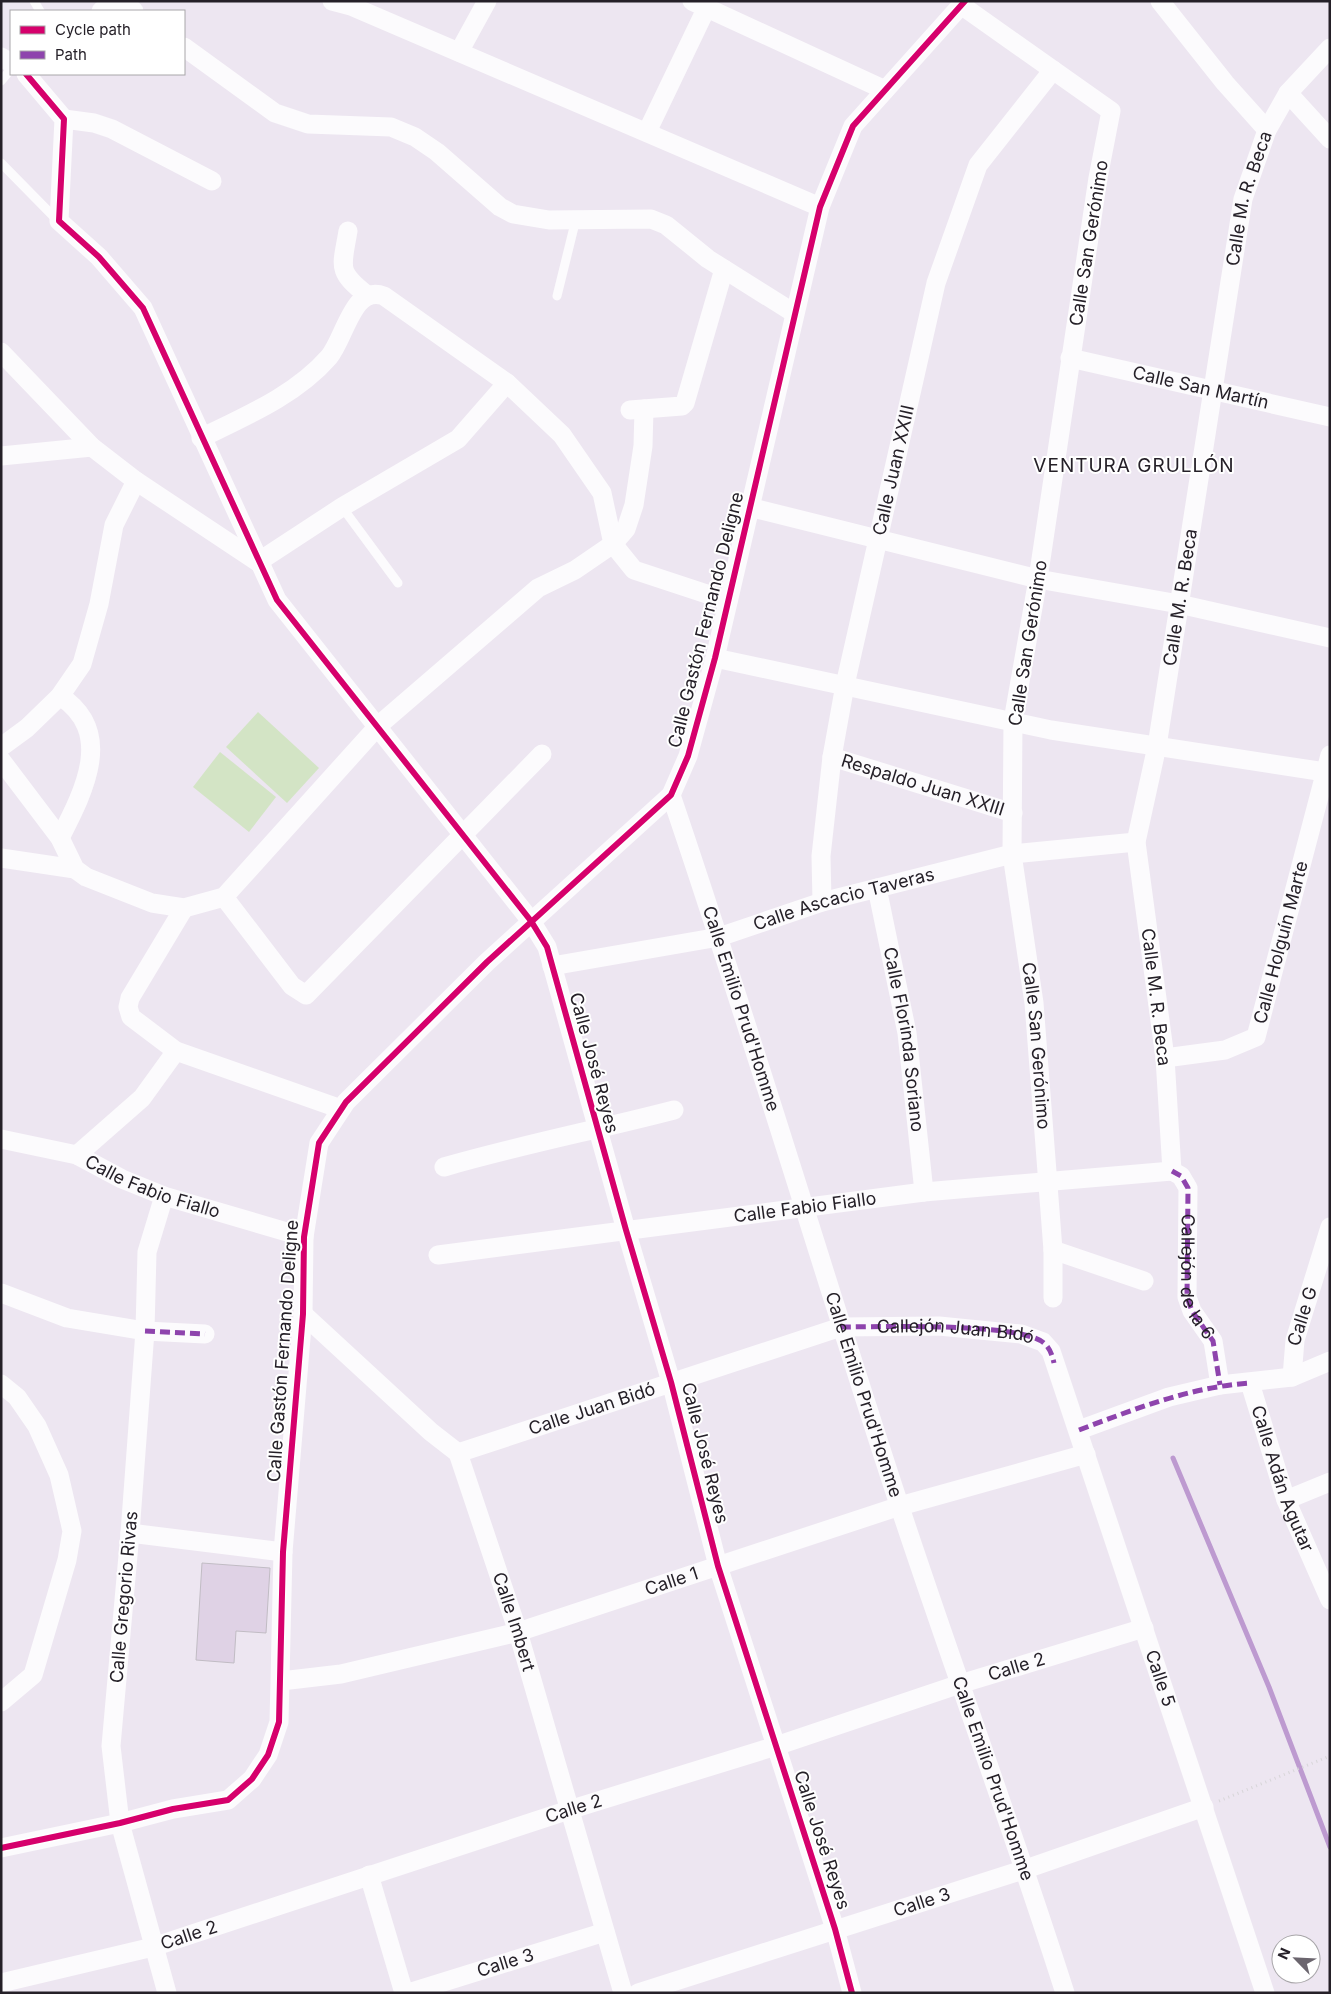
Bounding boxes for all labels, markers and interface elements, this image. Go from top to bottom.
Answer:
legend [10,10,185,75]
text: Cycle path [55,20,131,39]
text: Path [55,45,87,64]
street label: Calle M. R. Beca [1222,128,1276,267]
street label: Calle San Gerónimo [1065,158,1112,327]
street label: Calle San Martín [1131,362,1271,413]
street label: Calle Juan XXIII [868,403,918,537]
district label: VENTURA GRULLÓN [1033,454,1235,477]
street label: Calle Gastón Fernando Deligne [664,490,748,750]
street label: Calle M. R. Beca [1159,527,1201,667]
street label: Calle San Gerónimo [1004,558,1051,727]
street label: Respaldo Juan XXIII [839,749,1007,820]
street label: Calle Holguín Marte [1249,859,1312,1026]
street label: Calle Ascacio Taveras [750,863,936,935]
street label: Calle Emilio Prud'Homme [699,903,784,1114]
street label: Calle M. R. Beca [1138,927,1175,1067]
street label: Calle Florinda Soriano [879,945,929,1133]
street label: Calle San Gerónimo [1018,961,1055,1130]
street label: Calle José Reyes [566,990,623,1136]
street label: Calle Fabio Fiallo [82,1150,223,1222]
street label: Calle Fabio Fiallo [732,1187,877,1227]
street label: Callejón de la 6 [1177,1213,1220,1343]
street label: Calle Gastón Fernando Deligne [263,1219,302,1483]
street label: Calle G [1283,1284,1321,1348]
street label: Calle Emilio Prud'Homme [821,1289,907,1500]
street label: Callejón Juan Bidó [877,1315,1037,1348]
street label: Calle Juan Bidó [526,1378,658,1439]
street label: Calle José Reyes [678,1380,733,1526]
street label: Calle Adán Agutar [1248,1403,1319,1555]
street label: Calle Gregorio Rivas [106,1510,141,1684]
street label: Calle 1 [642,1562,701,1599]
street label: Calle Imbert [489,1569,540,1674]
street label: Calle 5 [1141,1647,1180,1709]
street label: Calle 2 [985,1648,1047,1685]
street label: Calle Emilio Prud'Homme [948,1673,1038,1883]
street label: Calle José Reyes [790,1768,855,1912]
street label: Calle 2 [542,1789,605,1827]
street label: Calle 3 [891,1883,953,1921]
street label: Calle 2 [158,1916,220,1954]
north arrow [1271,1934,1321,1984]
street label: Calle 3 [474,1944,536,1981]
text: N [1274,1945,1294,1962]

